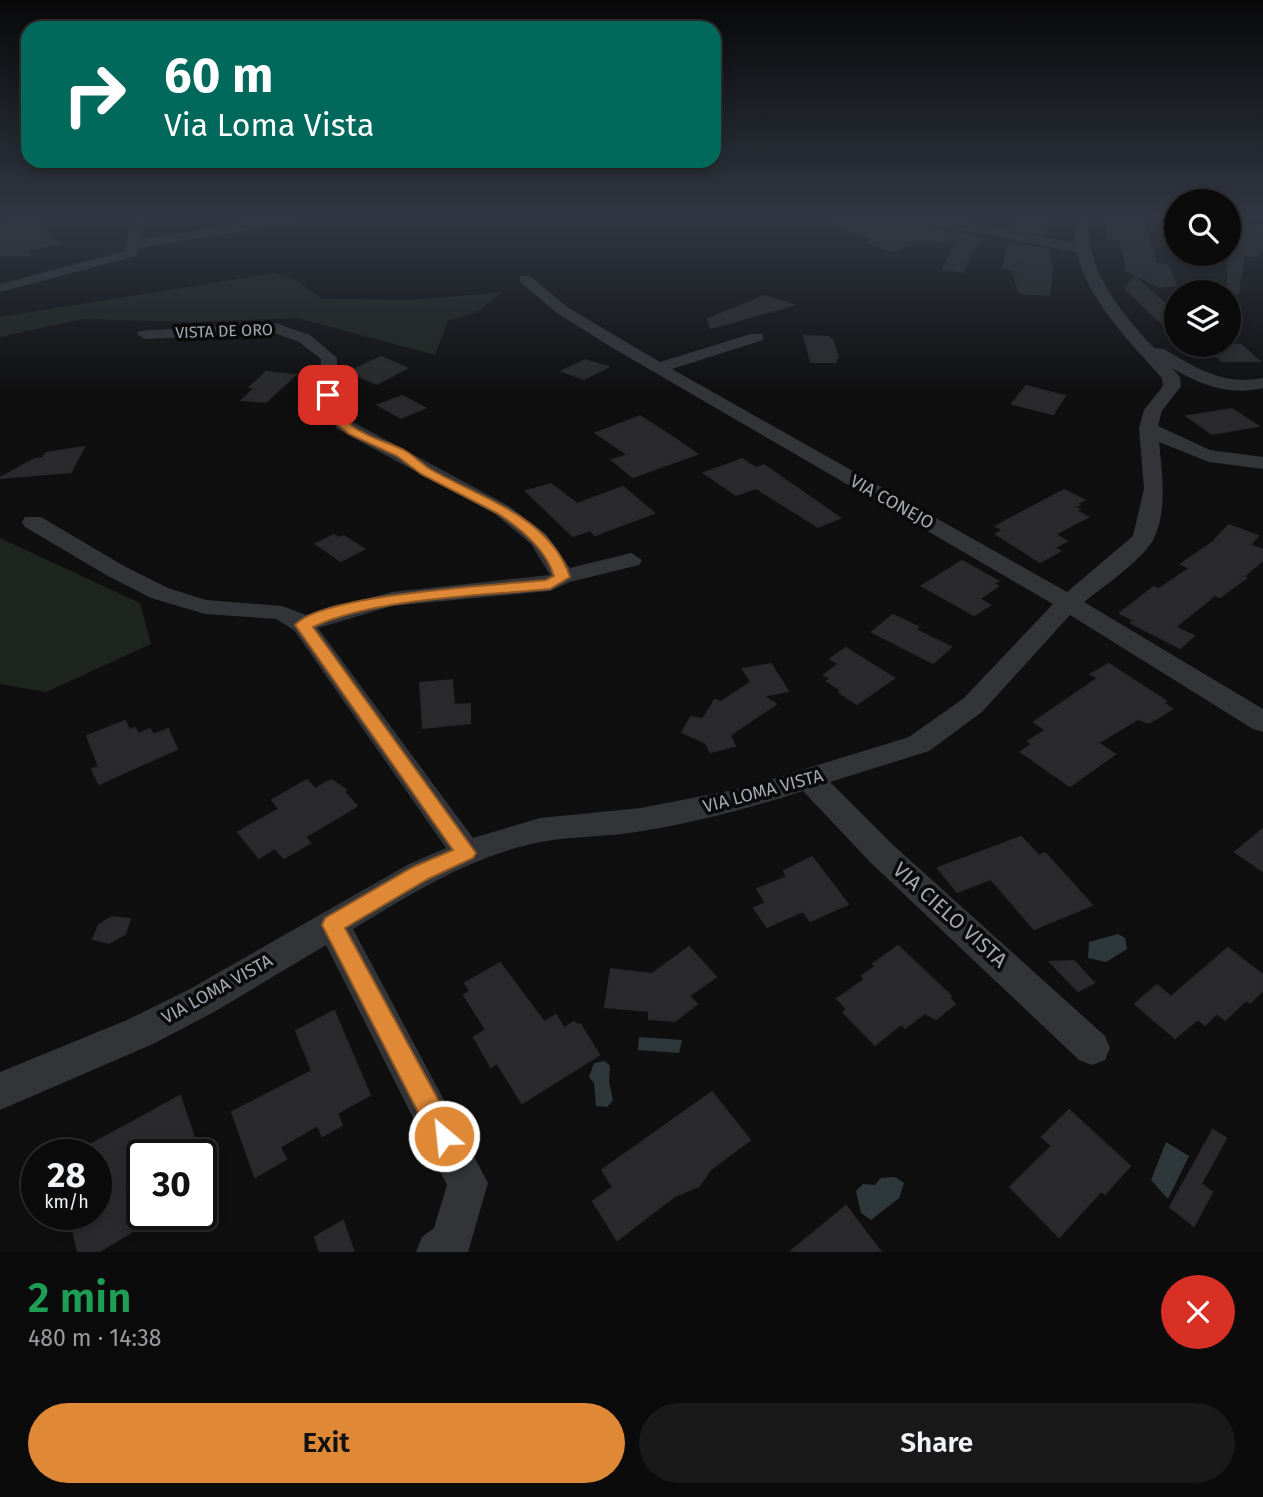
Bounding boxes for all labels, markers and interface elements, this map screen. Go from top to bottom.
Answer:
text: 60 m [164,46,273,105]
icon: right [49,49,140,140]
text: Via Loma Vista [164,106,374,144]
map controls [1164,189,1241,357]
button: search [1164,189,1241,266]
button: layers [1164,280,1241,357]
street label: VISTA DE ORO [175,320,273,342]
pin [298,365,358,425]
icon: arrive [309,376,347,414]
street label: VIA CONEJO [846,470,938,534]
street label: VIA LOMA VISTA [701,764,826,818]
street label: VIA CIELO VISTA [887,857,1013,973]
street label: VIA LOMA VISTA [158,949,277,1029]
position arrow [407,1099,481,1173]
speed limit sign: 30 [126,1139,217,1230]
text: 28 [47,1154,86,1196]
text: km/h [44,1191,89,1213]
text: 2 min [28,1273,132,1323]
button: close [1161,1275,1235,1349]
text: 480 m · 14:38 [28,1324,161,1352]
button: Exit [28,1403,625,1483]
button: Share [639,1403,1235,1483]

